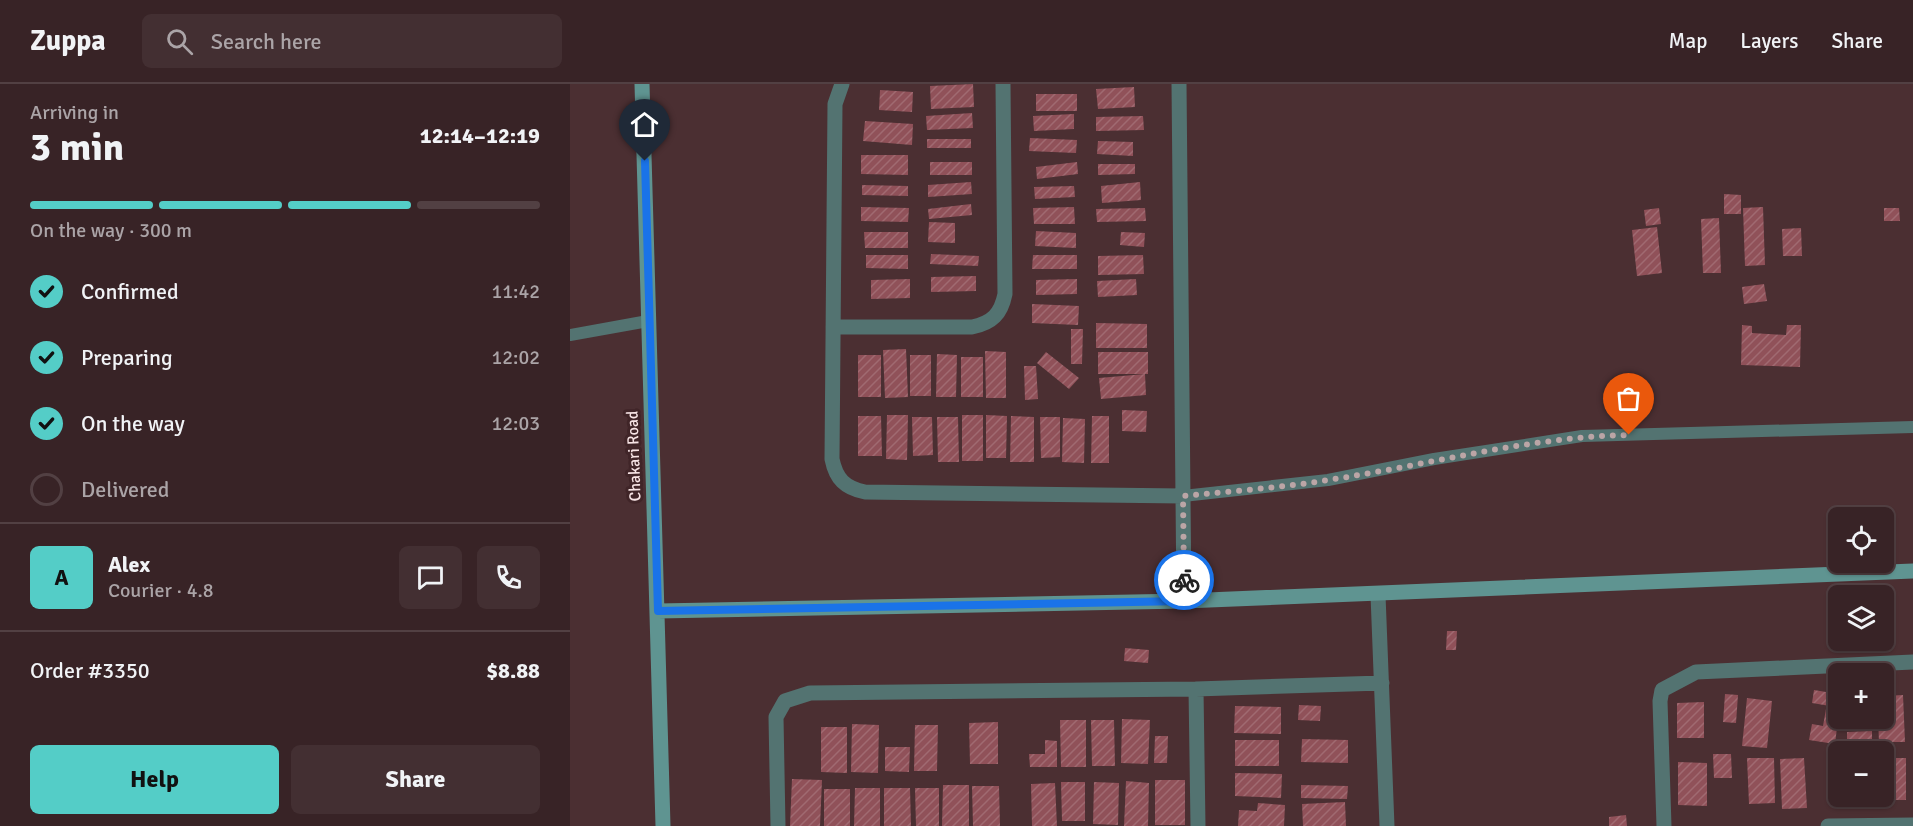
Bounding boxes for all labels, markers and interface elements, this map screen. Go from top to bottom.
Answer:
search box [142,14,562,68]
text: Zuppa [30,24,106,58]
icon: search [163,25,196,58]
text: Search here [211,28,322,55]
text: Map [1669,28,1707,54]
text: Layers [1740,28,1798,54]
text: Share [1831,28,1883,54]
pin [619,99,670,161]
text: Arriving in [30,100,119,125]
icon: home [628,108,661,141]
text: 12:14–12:19 [420,122,540,149]
text: 3 min [30,123,124,171]
text: On the way · 300 m [30,218,192,243]
icon: check [30,275,63,308]
text: Confirmed [81,278,179,305]
text: 11:42 [491,279,540,304]
icon: check [30,341,63,374]
text: Preparing [81,344,173,371]
text: 12:02 [491,345,540,370]
pin [1603,373,1654,435]
icon: bag [1612,382,1645,415]
icon: check [30,407,63,440]
text: On the way [81,410,185,437]
street label: Chakari Road [622,410,646,502]
text: 12:03 [491,411,540,436]
text: Delivered [81,476,169,503]
map controls [1828,507,1894,807]
button: locate [1828,507,1894,573]
button: chat [399,546,462,609]
button: phone [477,546,540,609]
courier [1154,550,1214,610]
text: Alex [108,551,150,578]
text: A [54,564,69,591]
icon: bike [1168,564,1201,597]
text: Courier · 4.8 [108,578,214,603]
button: layers [1828,585,1894,651]
text: Order #3350 [30,657,150,684]
text: $8.88 [486,657,540,684]
button: + [1828,663,1894,729]
button: − [1828,741,1894,807]
button: Help [30,745,279,814]
button: Share [291,745,540,814]

